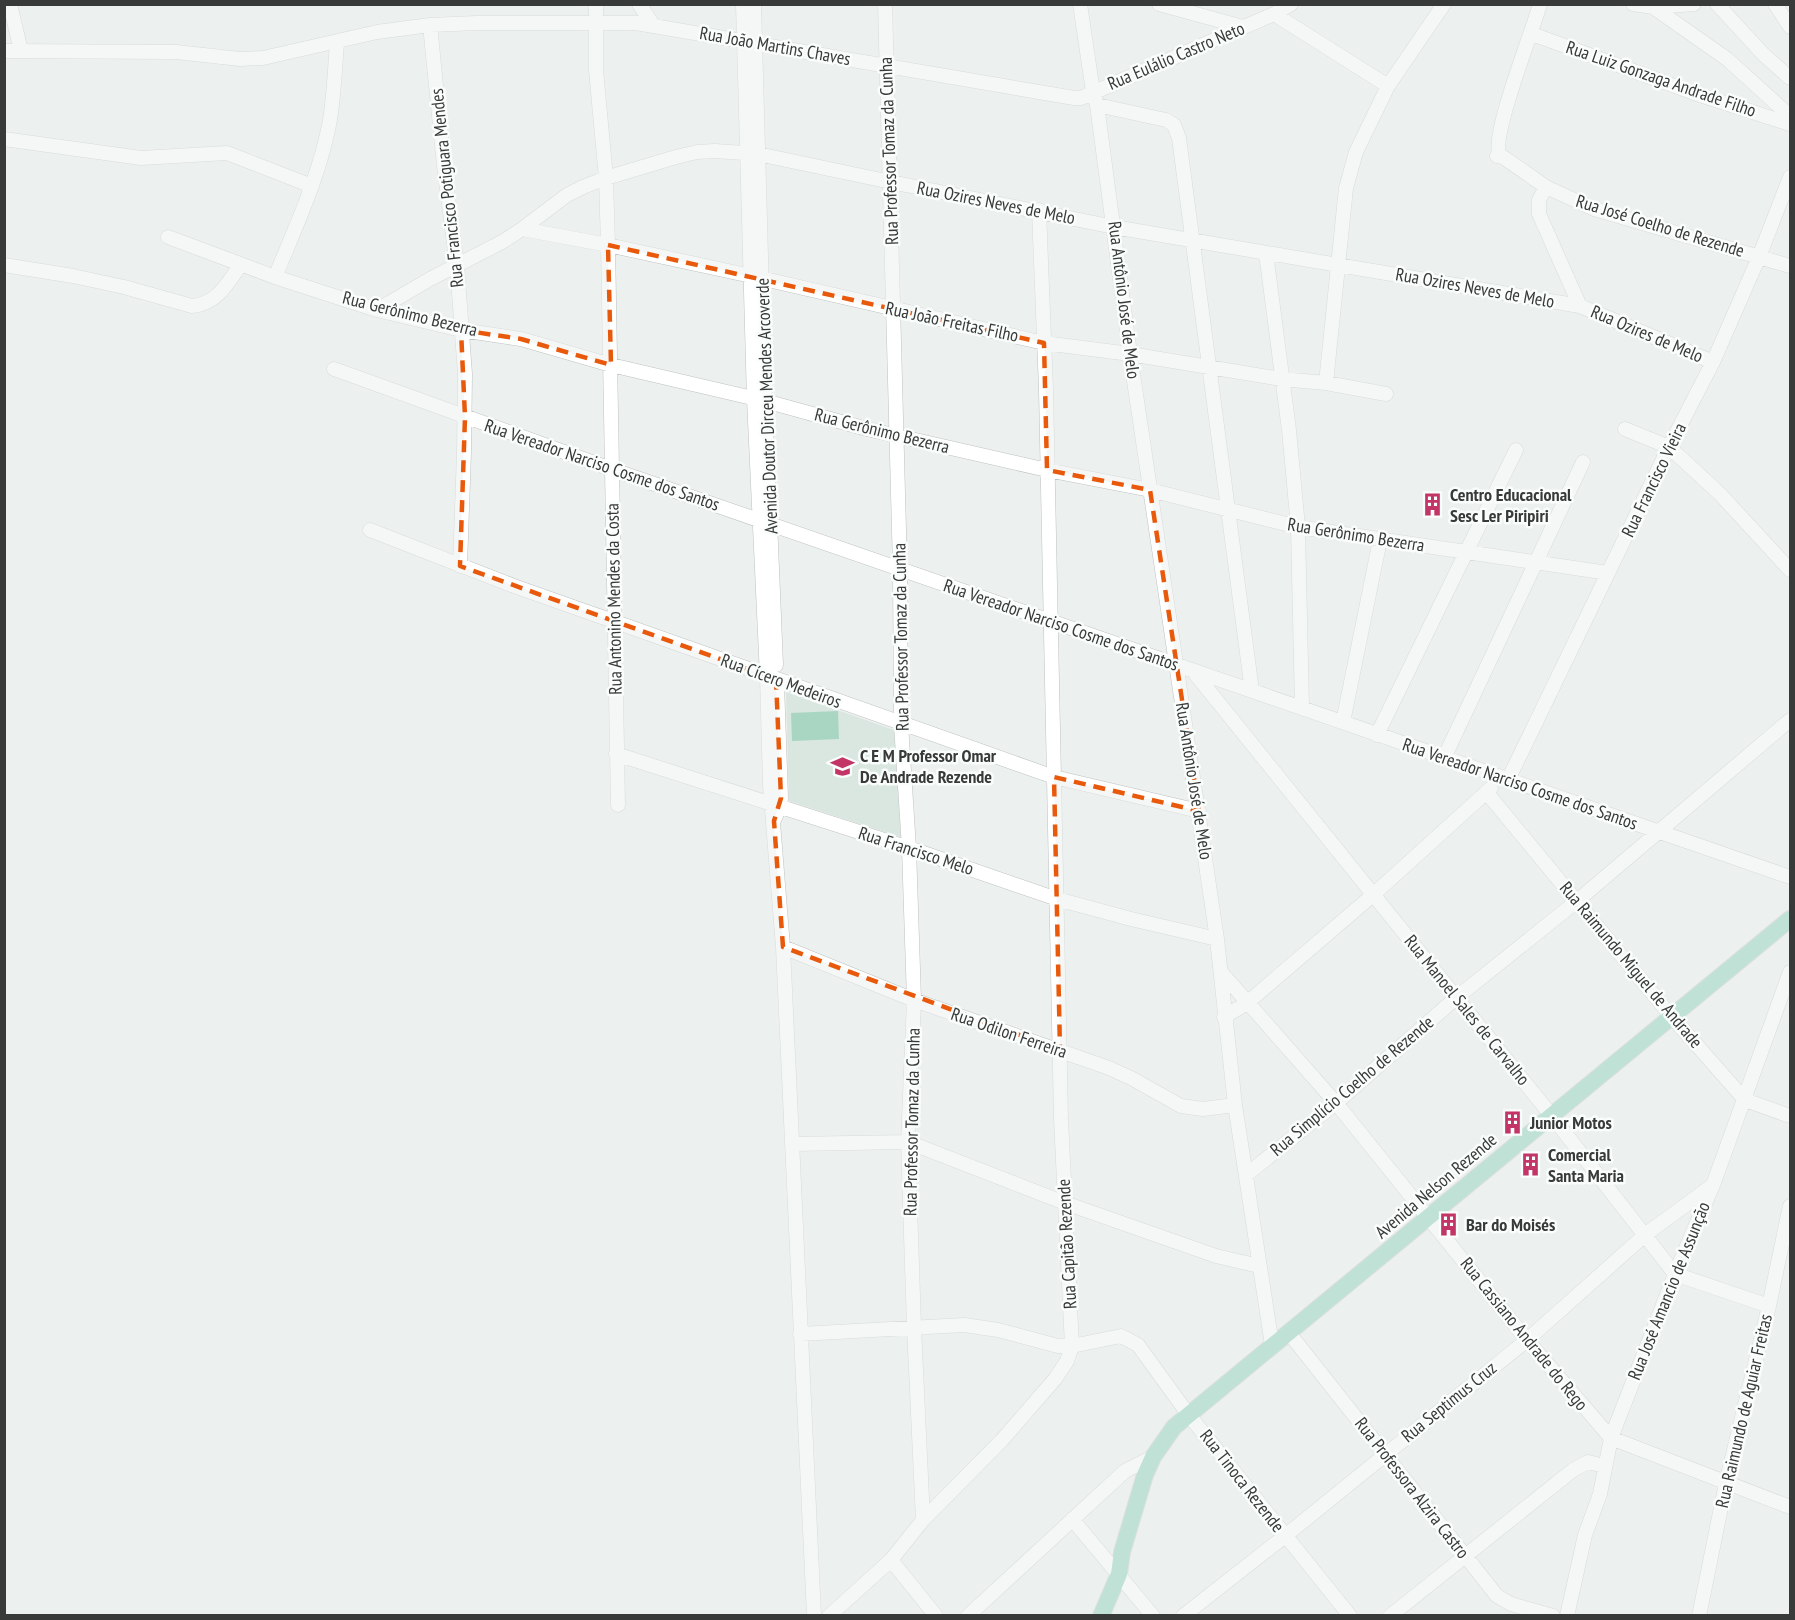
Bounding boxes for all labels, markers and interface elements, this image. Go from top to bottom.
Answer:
street label: Rua Eulálio Castro Neto [1104,16,1248,95]
street label: Rua João Martins Chaves [698,21,852,70]
street label: Rua Luiz Gonzaga Andrade Filho [1563,35,1759,122]
street label: Rua Professor Tomaz da Cunha [874,57,903,245]
street label: Rua Francisco Potiguara Mendes [425,87,468,289]
street label: Rua Ozires Neves de Melo [915,176,1077,229]
street label: Rua José Coelho de Rezende [1573,189,1747,262]
street label: Rua Antônio José de Melo [1103,220,1146,380]
street label: Rua Ozires Neves de Melo [1394,262,1556,313]
street label: Avenida Doutor Dirceu Mendes Arcoverde [751,278,782,534]
street label: Rua Gerônimo Bezerra [340,286,480,341]
street label: Rua João Freitas Filho [884,296,1021,347]
street label: Rua Ozires de Melo [1588,300,1707,368]
street label: Rua Gerônimo Bezerra [812,403,952,458]
street label: Rua Vereador Narciso Cosme dos Santos [482,413,723,516]
street label: Rua Francisco Vieira [1616,419,1691,541]
place label: Centro Educacional Sesc Ler Piripiri [1450,483,1572,527]
building icon: Centro Educacional Sesc Ler Piripiri [1419,492,1445,518]
street label: Rua Antonino Mendes da Costa [600,503,627,695]
street label: Rua Gerônimo Bezerra [1286,512,1426,557]
street label: Rua Professor Tomaz da Cunha [887,543,914,731]
street label: Rua Vereador Narciso Cosme dos Santos [941,573,1182,676]
street label: Rua Cícero Medeiros [718,648,845,713]
street label: Rua Antônio José de Melo [1171,701,1218,861]
street label: Rua Vereador Narciso Cosme dos Santos [1400,732,1641,835]
place label: C E M Professor Omar De Andrade Rezende [860,744,997,788]
school or university icon: C E M Professor Omar De Andrade Rezende [829,753,855,779]
street label: Rua Francisco Melo [856,821,977,880]
street label: Rua Raimundo Miguel de Andrade [1555,877,1708,1053]
street label: Rua Manoel Sales de Carvalho [1400,930,1535,1090]
street label: Rua Odilon Ferreira [948,1002,1070,1063]
street label: Rua Simplício Coelho de Rezende [1265,1010,1438,1161]
street label: Rua Professor Tomaz da Cunha [898,1028,925,1216]
building icon: Junior Motos [1499,1110,1525,1136]
place label: Junior Motos [1529,1111,1612,1134]
street label: Avenida Nelson Rezende [1370,1128,1501,1243]
place label: Comercial Santa Maria [1548,1143,1624,1187]
building icon: Comercial Santa Maria [1517,1152,1543,1178]
street label: Rua Capitão Rezende [1052,1178,1081,1310]
street label: Rua José Amancio de Assunção [1622,1198,1715,1383]
building icon: Bar do Moisés [1435,1212,1461,1238]
place label: Bar do Moisés [1466,1213,1555,1236]
street label: Rua Cassiano Andrade do Rego [1456,1252,1593,1415]
street label: Rua Raimundo de Aguiar Freitas [1710,1312,1777,1510]
street label: Rua Septimus Cruz [1396,1356,1501,1447]
street label: Rua Professora Alzira Castro [1350,1412,1475,1563]
street label: Rua Tinoca Rezende [1195,1425,1290,1537]

